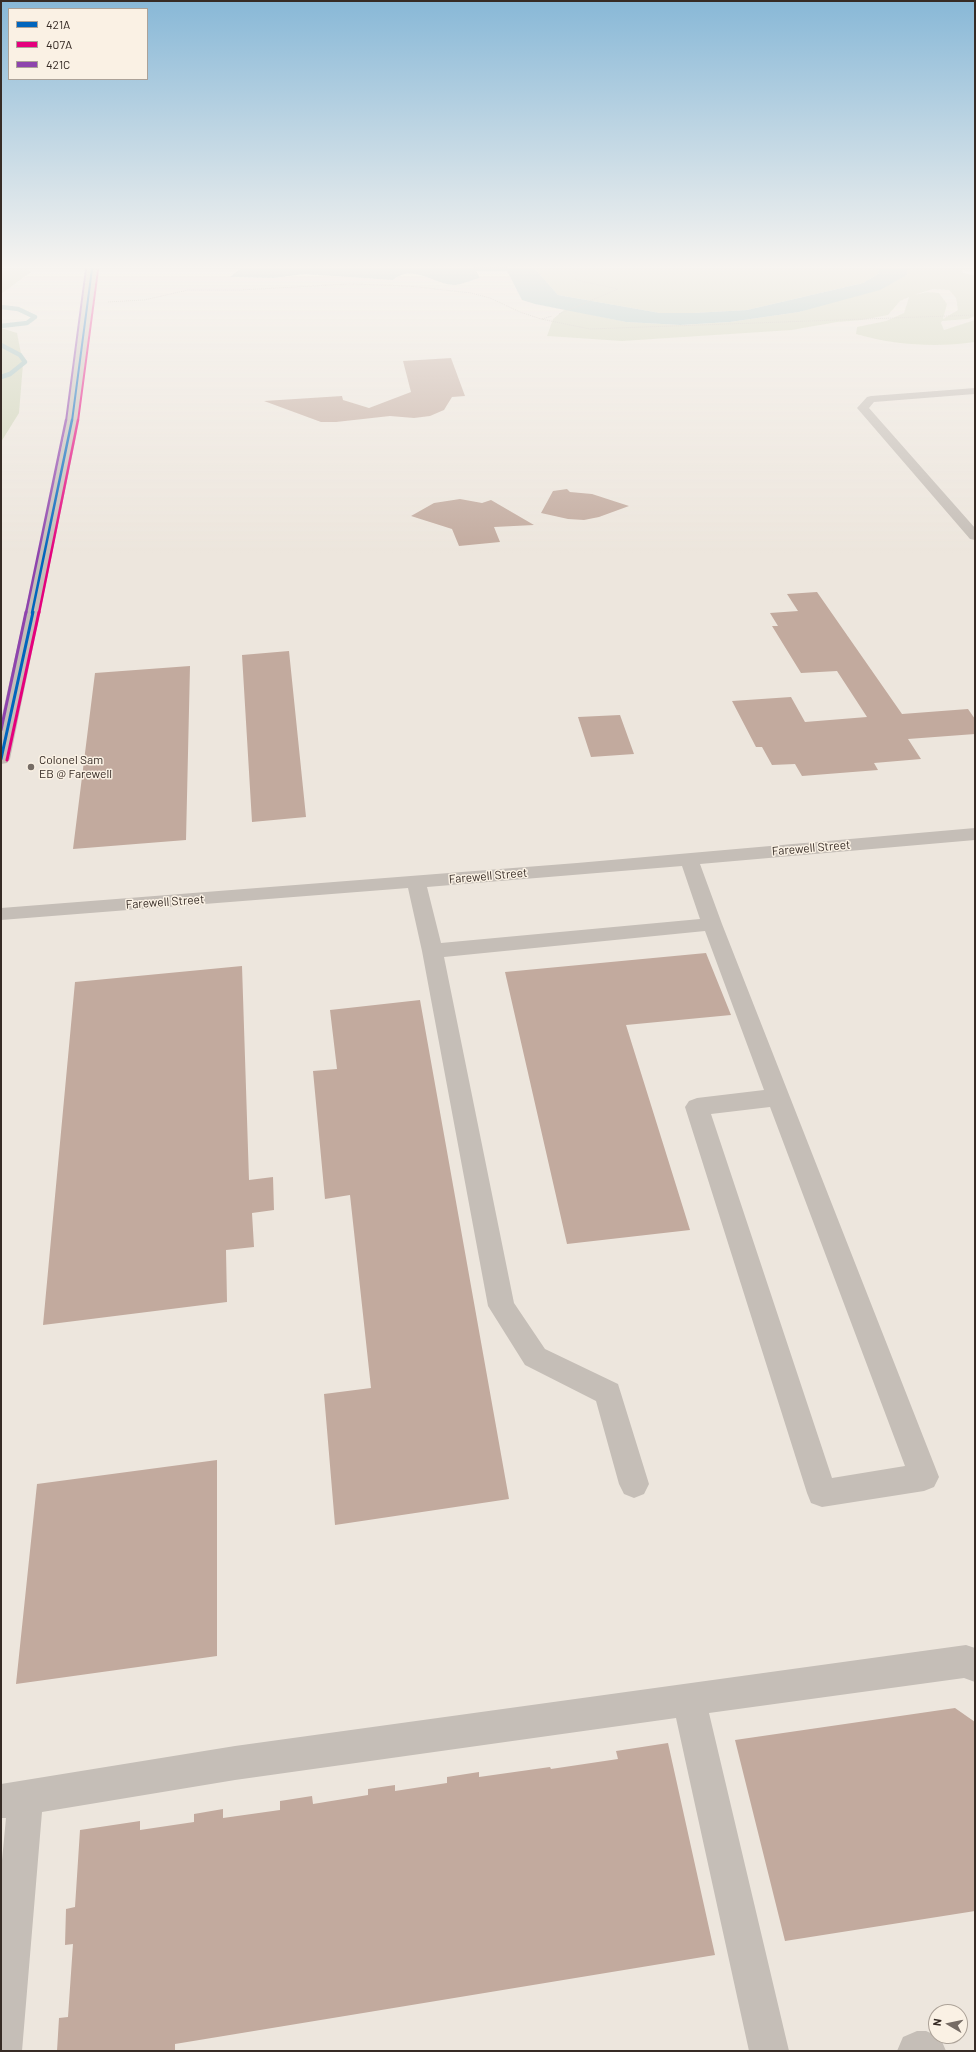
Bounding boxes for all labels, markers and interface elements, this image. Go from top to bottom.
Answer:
legend [8,8,148,80]
text: 421A [46,17,70,31]
text: 407A [46,37,72,51]
text: 421C [46,57,70,71]
place label: Colonel Sam EB @ Farewell [39,753,112,781]
marker: Colonel Sam EB @ Farewell [26,762,36,772]
street label: Farewell Street [771,837,851,859]
street label: Farewell Street [448,865,528,887]
street label: Farewell Street [125,892,205,912]
north arrow [928,2004,968,2044]
text: N [930,2018,944,2027]

